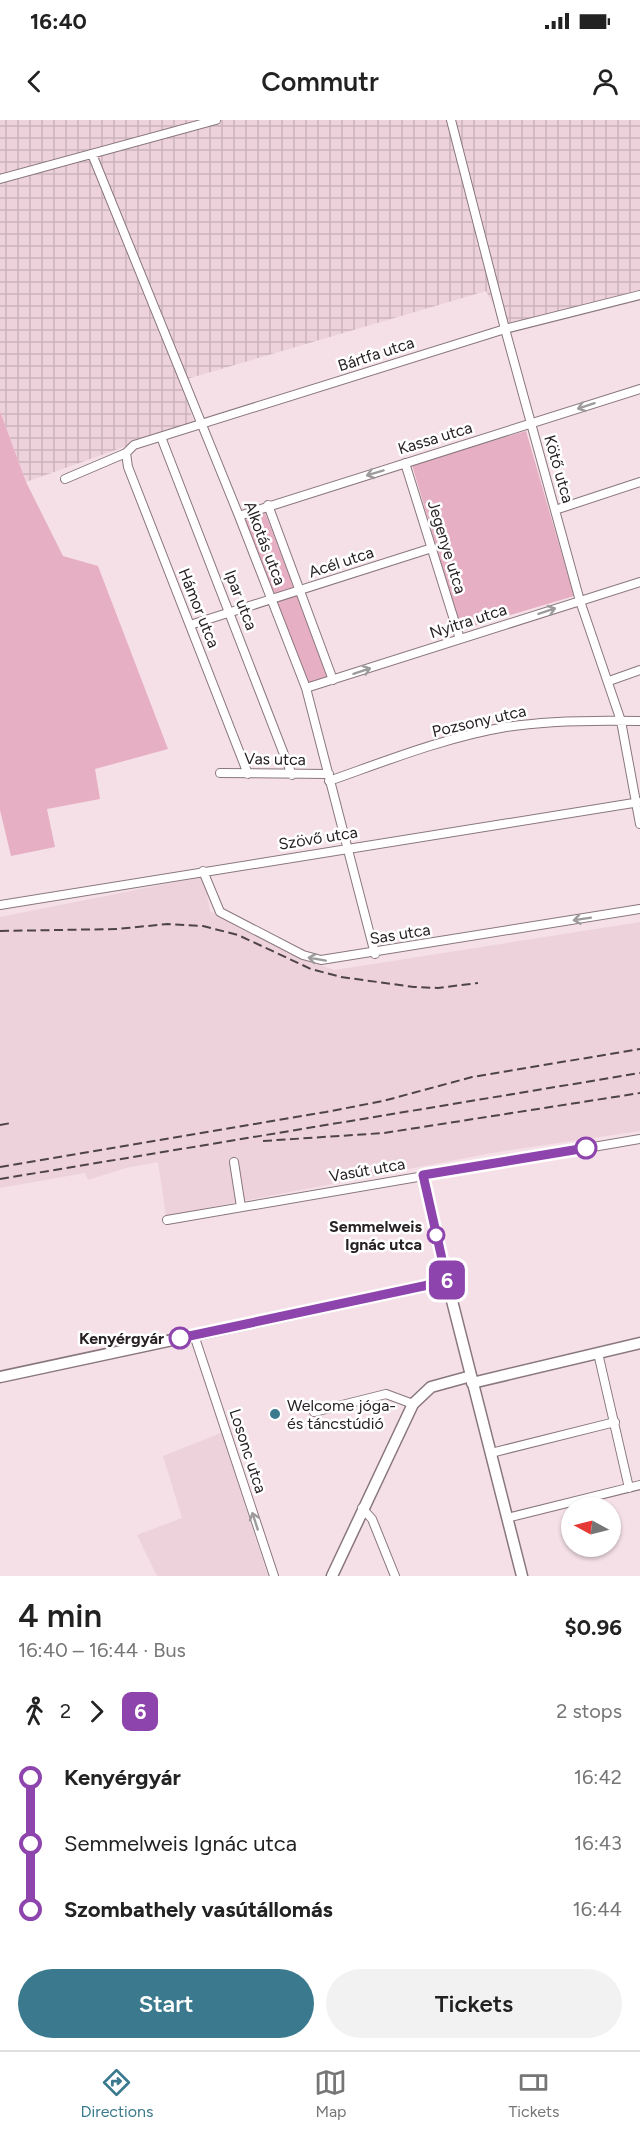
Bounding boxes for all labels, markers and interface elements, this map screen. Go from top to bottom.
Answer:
text: 16:40 [30,8,87,35]
icon: back [18,65,51,98]
text: Commutr [261,65,379,98]
icon: person [589,65,622,98]
street label: Bártfa utca [335,333,417,375]
one-way arrow [577,402,596,413]
street label: Kassa utca [396,418,474,458]
street label: Kötő utca [540,433,578,505]
one-way arrow [366,468,385,479]
street label: Alkotás utca [240,498,290,588]
street label: Jegenye utca [424,498,470,596]
street label: Acél utca [306,543,376,581]
street label: Hámor utca [174,565,224,651]
street label: Ipar utca [221,567,261,633]
street label: Nyitra utca [427,600,509,642]
one-way arrow [537,605,556,616]
one-way arrow [352,664,371,675]
street label: Pozsony utca [430,701,528,741]
street label: Vas utca [244,749,306,769]
street label: Szövő utca [277,822,359,854]
one-way arrow [573,914,593,925]
street label: Sas utca [368,920,432,948]
one-way arrow [308,953,327,964]
unlabelled marker [575,1137,597,1159]
street label: Vasút utca [328,1154,406,1186]
place label: Semmelweis Ignác utca [329,1217,423,1254]
marker: Semmelweis Ignác utca [427,1226,445,1244]
line badge: 6 [428,1260,466,1300]
text: 6 [441,1268,453,1293]
marker: Kenyérgyár [169,1327,191,1349]
place label: Kenyérgyár [79,1329,164,1348]
place label: Welcome jóga- és táncstúdió [287,1396,396,1433]
street label: Losonc utca [225,1406,271,1496]
marker: Welcome jóga- és táncstúdió [268,1407,282,1421]
north arrow [561,1497,621,1557]
map controls [561,1497,621,1557]
one-way arrow [249,1511,260,1530]
text: 4 min [18,1596,102,1635]
text: $0.96 [565,1614,622,1641]
text: 16:40 – 16:44 · Bus [18,1638,186,1662]
icon: walk [18,1695,51,1728]
icon: forward [80,1695,113,1728]
text: 2 [60,1699,71,1723]
text: 6 [134,1699,146,1724]
text: 2 stops [556,1699,622,1723]
text: Kenyérgyár [64,1764,181,1791]
text: 16:42 [574,1765,622,1789]
text: Semmelweis Ignác utca [64,1830,297,1857]
text: 16:43 [574,1831,622,1855]
text: Szombathely vasútállomás [64,1896,333,1923]
text: 16:44 [573,1897,622,1921]
button: Start [18,1969,314,2038]
button: Tickets [326,1969,622,2038]
tab: Directions [81,2066,153,2121]
tab: Map [314,2066,347,2121]
tab: Tickets [508,2066,559,2121]

